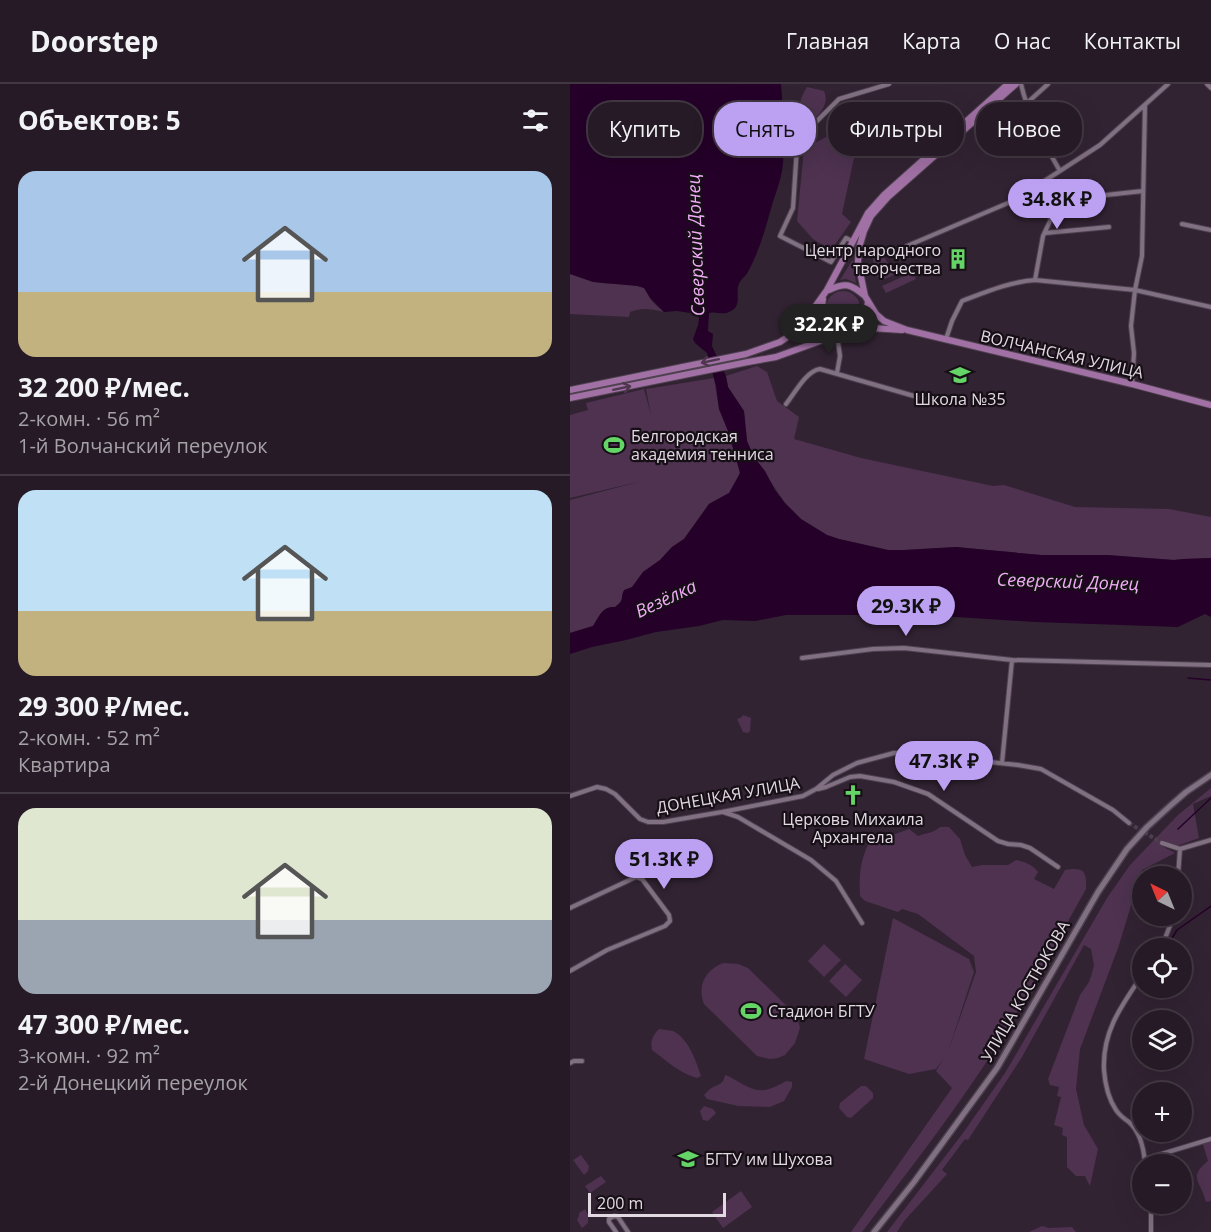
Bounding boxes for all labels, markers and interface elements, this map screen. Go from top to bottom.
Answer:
text: Doorstep [30,22,158,60]
text: Главная [786,27,869,55]
text: Карта [902,27,961,55]
text: О нас [994,27,1051,55]
text: Контакты [1084,27,1181,55]
text: Объектов: 5 [18,102,181,138]
chip: Купить [588,102,702,156]
chip: Снять [714,102,816,156]
chip: Фильтры [828,102,964,156]
chip: Новое [976,102,1082,156]
icon: filters [519,104,552,137]
water label: Северский Донец [681,173,709,317]
pin: 34.8K ₽ [1002,179,1112,230]
text: 34.8K ₽ [1022,185,1092,212]
icon: home [231,210,339,318]
place label: Центр народного творчества [805,239,941,279]
building icon: Центр народного творчества [946,247,970,271]
pin: 32.2K ₽ [774,304,884,355]
text: 32.2K ₽ [794,310,864,337]
street label: ВОЛЧАНСКАЯ УЛИЦА [978,325,1146,384]
one-way arrow [700,356,719,368]
school or university icon: Школа №35 [948,363,972,387]
text: 32 200 ₽/мес. [18,369,190,405]
one-way arrow [612,381,631,393]
place label: Школа №35 [914,388,1006,410]
text: 2-комн. · 56 m² [18,405,160,432]
place label: Белгородская академия тенниса [631,425,774,465]
text: 1-й Волчанский переулок [18,432,268,459]
sports icon: Белгородская академия тенниса [602,433,626,457]
icon: home [231,529,339,637]
water label: Северский Донец [996,567,1140,595]
water label: Везёлка [631,573,700,623]
pin: 29.3K ₽ [851,586,961,637]
text: 29.3K ₽ [871,592,941,619]
text: 29 300 ₽/мес. [18,688,190,724]
text: 2-комн. · 52 m² [18,724,160,751]
pin: 47.3K ₽ [889,741,999,792]
text: 47.3K ₽ [909,747,979,774]
text: Квартира [18,751,111,778]
street label: ДОНЕЦКАЯ УЛИЦА [655,771,802,818]
church icon: Церковь Михаила Архангела [841,783,865,807]
place label: Церковь Михаила Архангела [782,808,924,848]
pin: 51.3K ₽ [609,839,719,890]
text: 51.3K ₽ [629,845,699,872]
icon: home [231,847,339,955]
north arrow [1132,866,1192,926]
map controls [1132,866,1192,1214]
street label: УЛИЦА КОСТЮКОВА [976,916,1075,1066]
button: locate [1132,938,1192,998]
sports icon: Стадион БГТУ [739,999,763,1023]
place label: Стадион БГТУ [768,1000,875,1022]
text: 47 300 ₽/мес. [18,1006,190,1042]
button: layers [1132,1010,1192,1070]
text: 3-комн. · 92 m² [18,1042,160,1069]
text: 2-й Донецкий переулок [18,1069,248,1096]
button: + [1132,1082,1192,1142]
school or university icon: БГТУ им Шухова [676,1147,700,1171]
place label: БГТУ им Шухова [705,1148,833,1170]
button: − [1132,1154,1192,1214]
scale bar [588,1190,726,1218]
text: 200 m [597,1192,643,1214]

